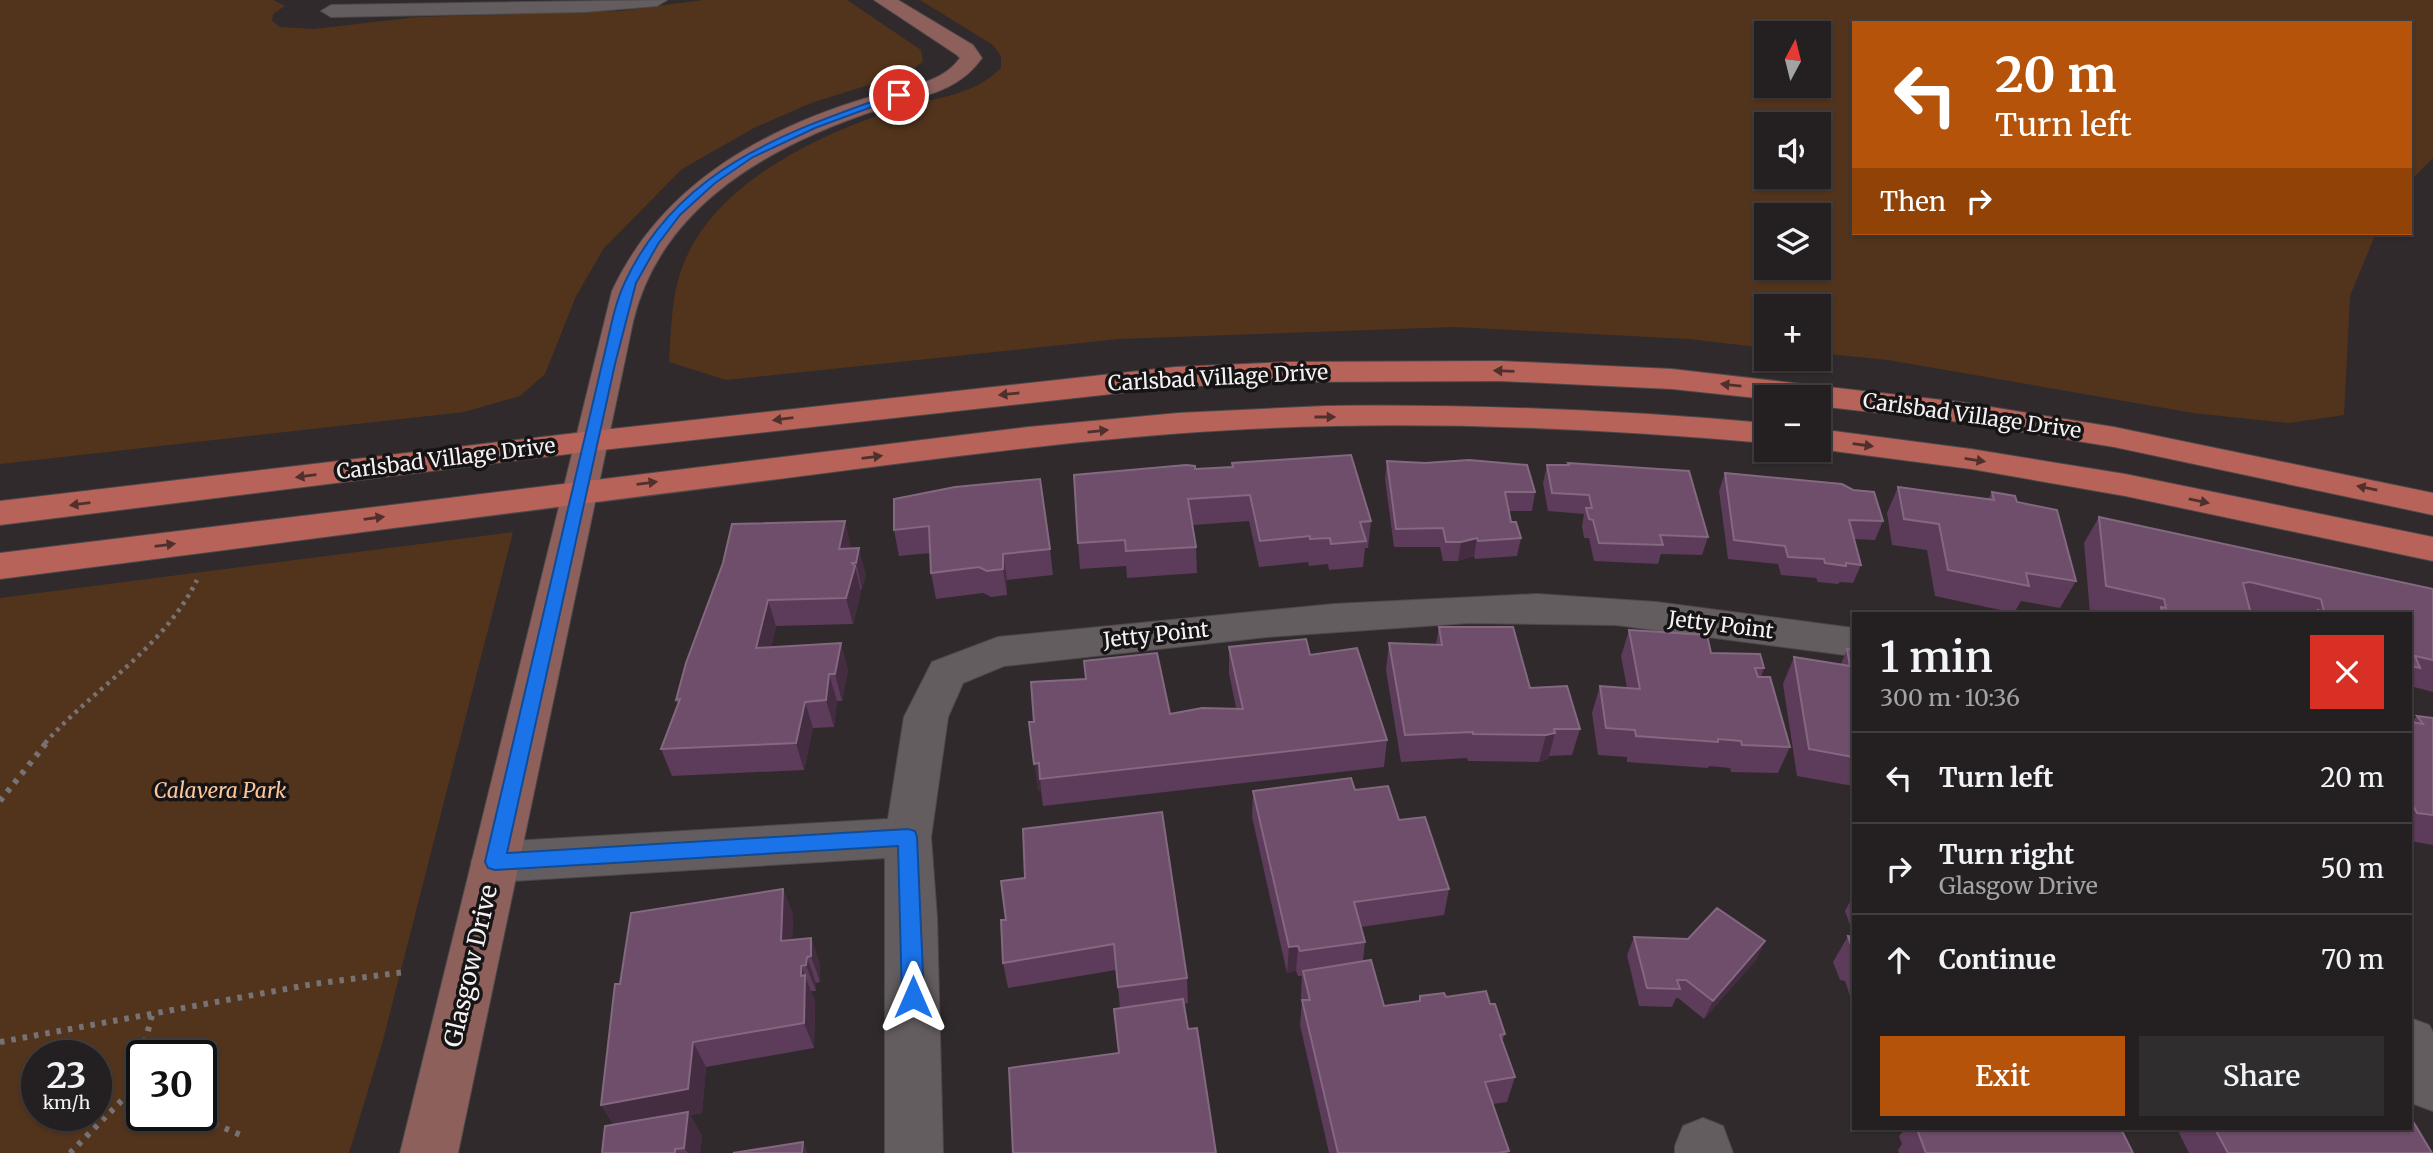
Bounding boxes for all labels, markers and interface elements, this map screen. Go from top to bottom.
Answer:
north arrow [1754,21,1830,98]
map controls [1754,21,1831,462]
text: 20 m [1995,44,2116,105]
icon: left [1880,49,1971,140]
pin [869,65,929,125]
icon: arrive [880,76,918,114]
text: Turn left [1995,105,2132,145]
button: sound [1754,112,1831,189]
icon: right [1960,182,1998,220]
text: Then [1880,185,1946,218]
button: layers [1754,203,1831,280]
button: + [1754,294,1831,371]
street label: Carlsbad Village Drive [1107,358,1329,397]
one-way arrow [1493,366,1515,377]
one-way arrow [1720,379,1742,390]
button: − [1754,385,1831,462]
street label: Carlsbad Village Drive [1861,387,2083,444]
one-way arrow [998,388,1020,399]
one-way arrow [1315,411,1337,423]
one-way arrow [772,414,794,425]
one-way arrow [1088,425,1110,436]
street label: Carlsbad Village Drive [335,432,557,485]
one-way arrow [1852,440,1874,451]
one-way arrow [862,451,884,462]
one-way arrow [1964,455,1986,466]
one-way arrow [295,471,317,482]
one-way arrow [636,478,658,489]
one-way arrow [2356,483,2378,494]
one-way arrow [2188,495,2210,506]
one-way arrow [69,498,91,509]
one-way arrow [363,513,385,524]
one-way arrow [154,540,176,551]
street label: Jetty Point [1666,605,1775,644]
street label: Jetty Point [1101,616,1210,654]
text: 1 min [1880,631,1993,683]
button: close [2310,635,2384,709]
text: 300 m · 10:36 [1880,683,2020,712]
icon: left [1880,759,1918,797]
text: Turn left [1939,761,2053,794]
text: 20 m [2320,761,2384,794]
park label: Calavera Park [154,777,287,804]
text: Turn right [1939,838,2074,871]
icon: right [1880,850,1918,888]
text: 50 m [2320,852,2384,885]
text: Glasgow Drive [1939,871,2098,900]
street label: Glasgow Drive [437,882,504,1050]
icon: ahead [1880,941,1918,979]
text: Continue [1939,943,2056,976]
text: 70 m [2321,943,2384,976]
position arrow [876,960,950,1034]
button: Exit [1880,1036,2125,1116]
button: Share [2139,1036,2384,1116]
speed limit sign: 30 [126,1040,217,1131]
text: 23 [47,1054,86,1098]
text: km/h [43,1091,90,1114]

